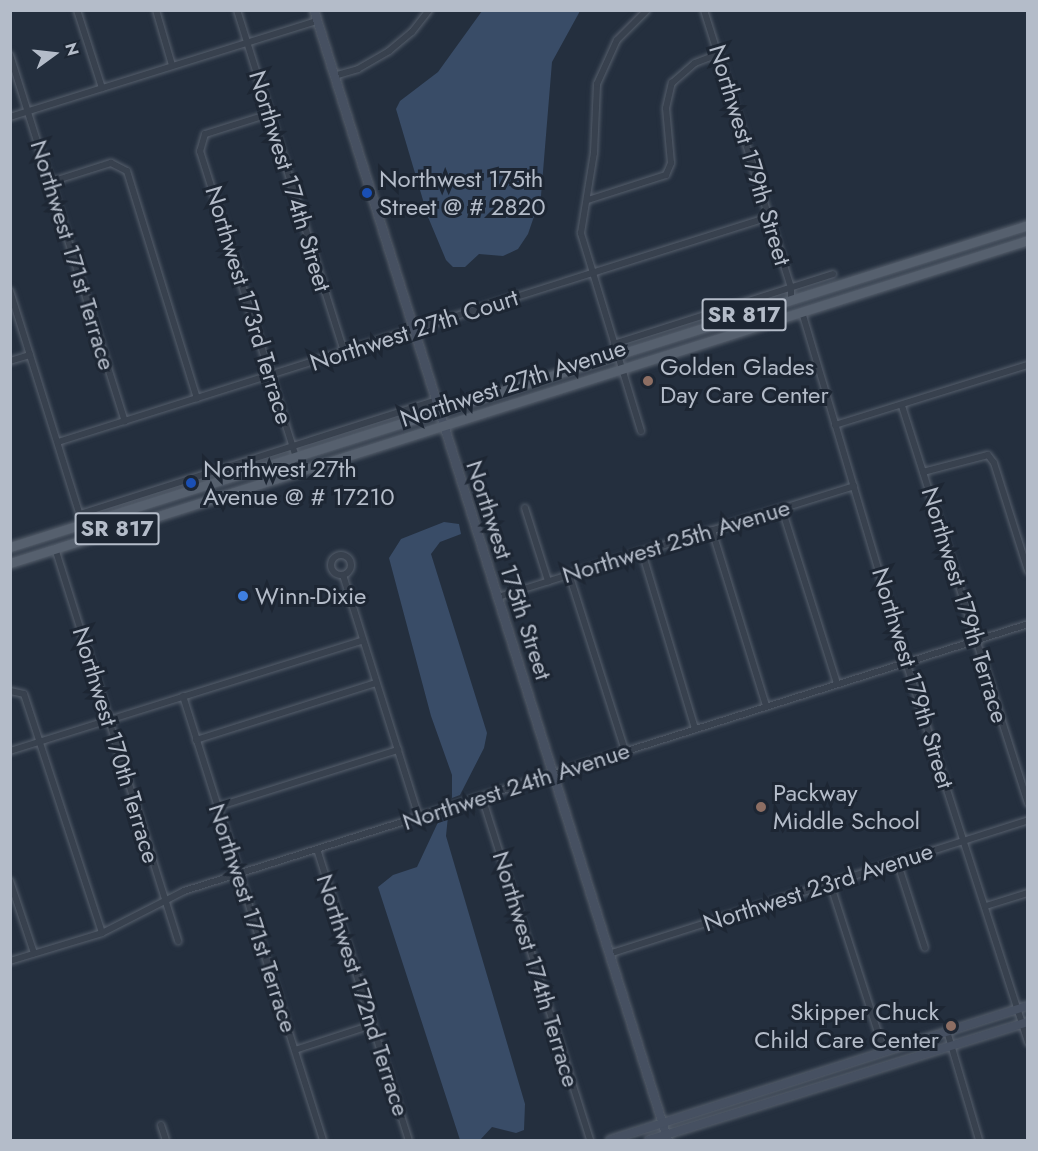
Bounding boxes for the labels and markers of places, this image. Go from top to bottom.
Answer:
place label: Northwest 175th Street @ # 2820 [379,165,546,221]
marker: Northwest 175th Street @ # 2820 [360,186,374,200]
place label: Golden Glades Day Care Center [660,353,829,409]
marker: Golden Glades Day Care Center [641,374,655,388]
place label: Northwest 27th Avenue @ # 17210 [203,455,395,511]
marker: Northwest 27th Avenue @ # 17210 [184,476,198,490]
place label: Winn-Dixie [255,582,366,610]
marker: Winn-Dixie [236,589,250,603]
place label: Packway Middle School [773,779,920,835]
marker: Packway Middle School [754,800,768,814]
place label: Skipper Chuck Child Care Center [754,998,939,1054]
marker: Skipper Chuck Child Care Center [944,1019,958,1033]

